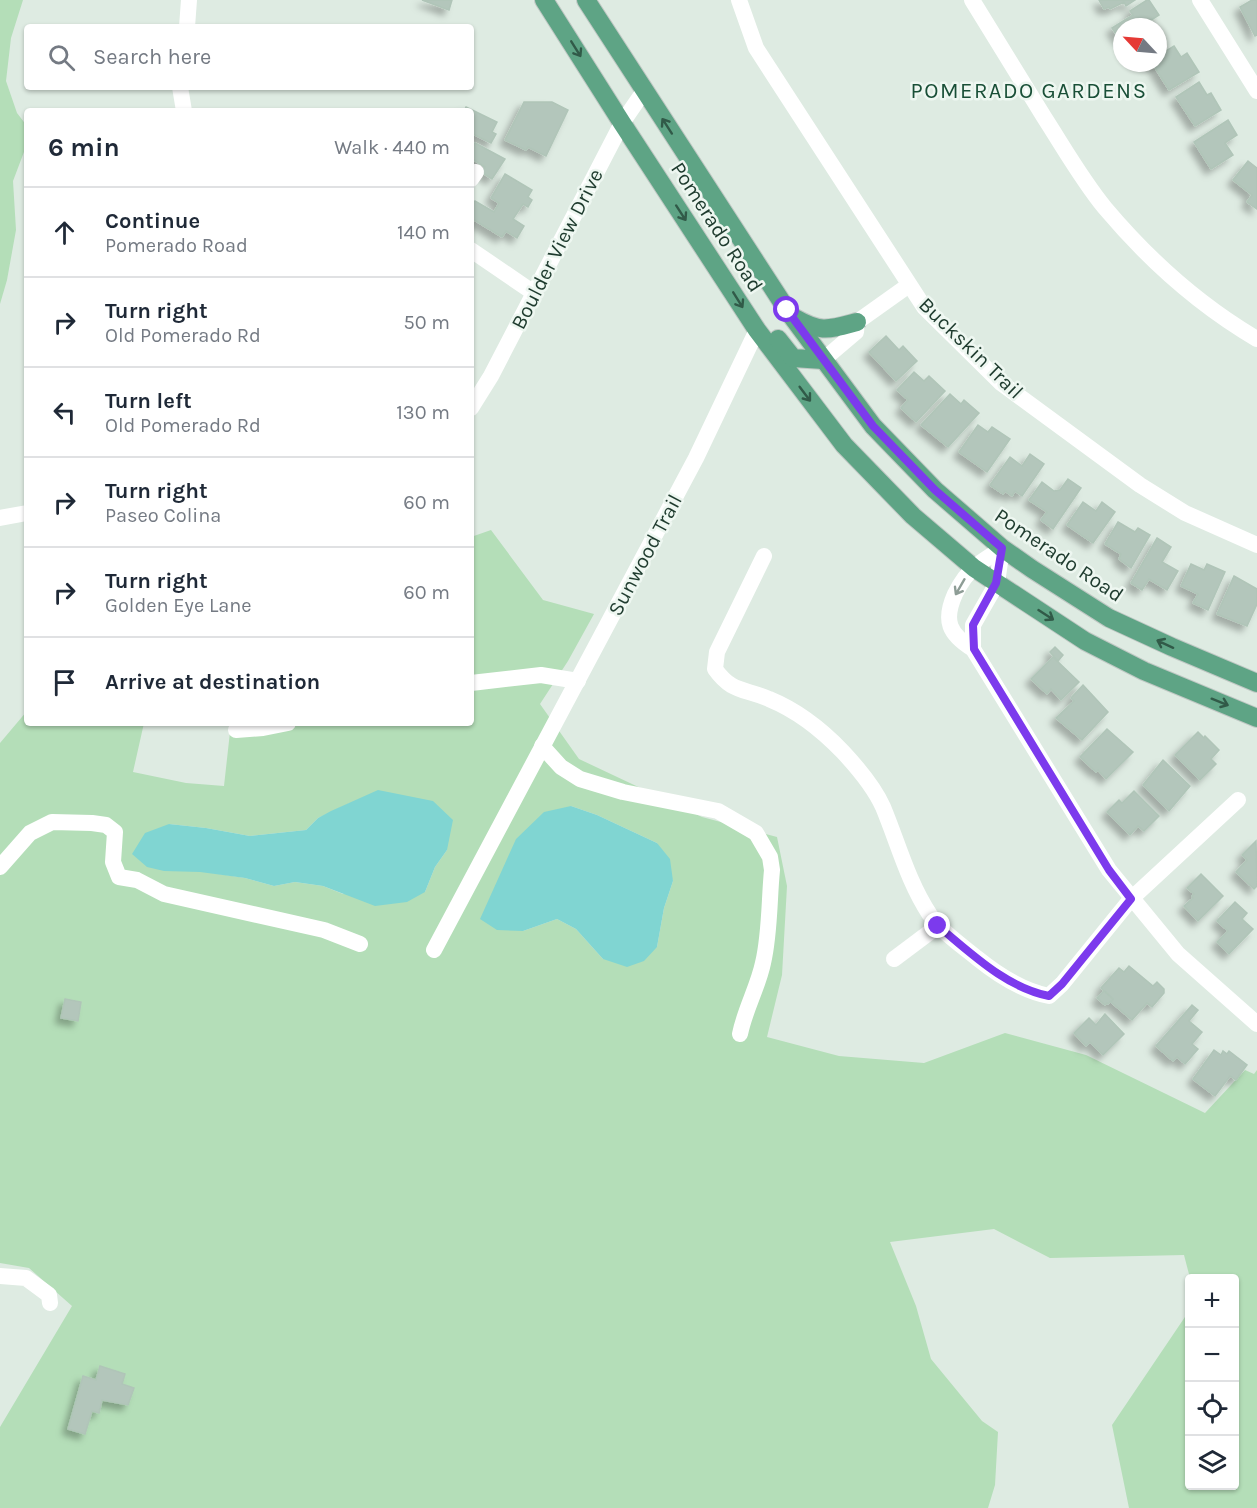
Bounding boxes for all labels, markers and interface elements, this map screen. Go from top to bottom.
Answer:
north arrow [1113,18,1167,72]
search box [24,24,474,90]
one-way arrow [570,40,582,57]
icon: search [45,41,78,74]
text: Search here [93,44,211,70]
district label: POMERADO GARDENS [911,78,1147,104]
one-way arrow [661,118,674,135]
text: 6 min [48,132,120,163]
text: Walk · 440 m [334,136,450,159]
street label: Pomerado Road [666,158,768,296]
street label: Boulder View Drive [506,165,608,333]
one-way arrow [675,205,688,222]
text: Continue [105,208,200,234]
icon: ahead [48,216,81,249]
text: 140 m [397,221,450,244]
text: Pomerado Road [105,234,248,257]
one-way arrow [733,291,745,308]
street label: Buckskin Trail [914,292,1028,404]
route start [773,296,799,322]
text: Turn right [105,298,208,324]
icon: right [48,306,81,339]
text: 50 m [403,311,450,334]
text: Old Pomerado Rd [105,324,261,347]
one-way arrow [799,385,811,401]
text: Turn left [105,388,192,414]
icon: left [48,396,81,429]
text: 130 m [396,401,450,424]
text: Old Pomerado Rd [105,414,261,437]
text: Turn right [105,478,208,504]
icon: right [48,486,81,519]
street label: Sunwood Trail [603,490,687,620]
text: 60 m [403,491,450,514]
street label: Pomerado Road [990,503,1128,607]
text: Paseo Colina [105,504,221,527]
text: Turn right [105,568,208,594]
icon: right [48,576,81,609]
one-way arrow [953,578,965,595]
text: 60 m [403,581,450,604]
text: Golden Eye Lane [105,594,252,617]
one-way arrow [1037,609,1054,621]
one-way arrow [1156,637,1174,649]
icon: arrive [48,666,81,699]
text: Arrive at destination [105,669,320,695]
one-way arrow [1210,697,1228,708]
route end [924,912,950,938]
map controls [1185,1274,1239,1490]
button: + [1185,1274,1239,1328]
button: − [1185,1328,1239,1382]
button: locate [1185,1382,1239,1436]
button: layers [1185,1436,1239,1490]

